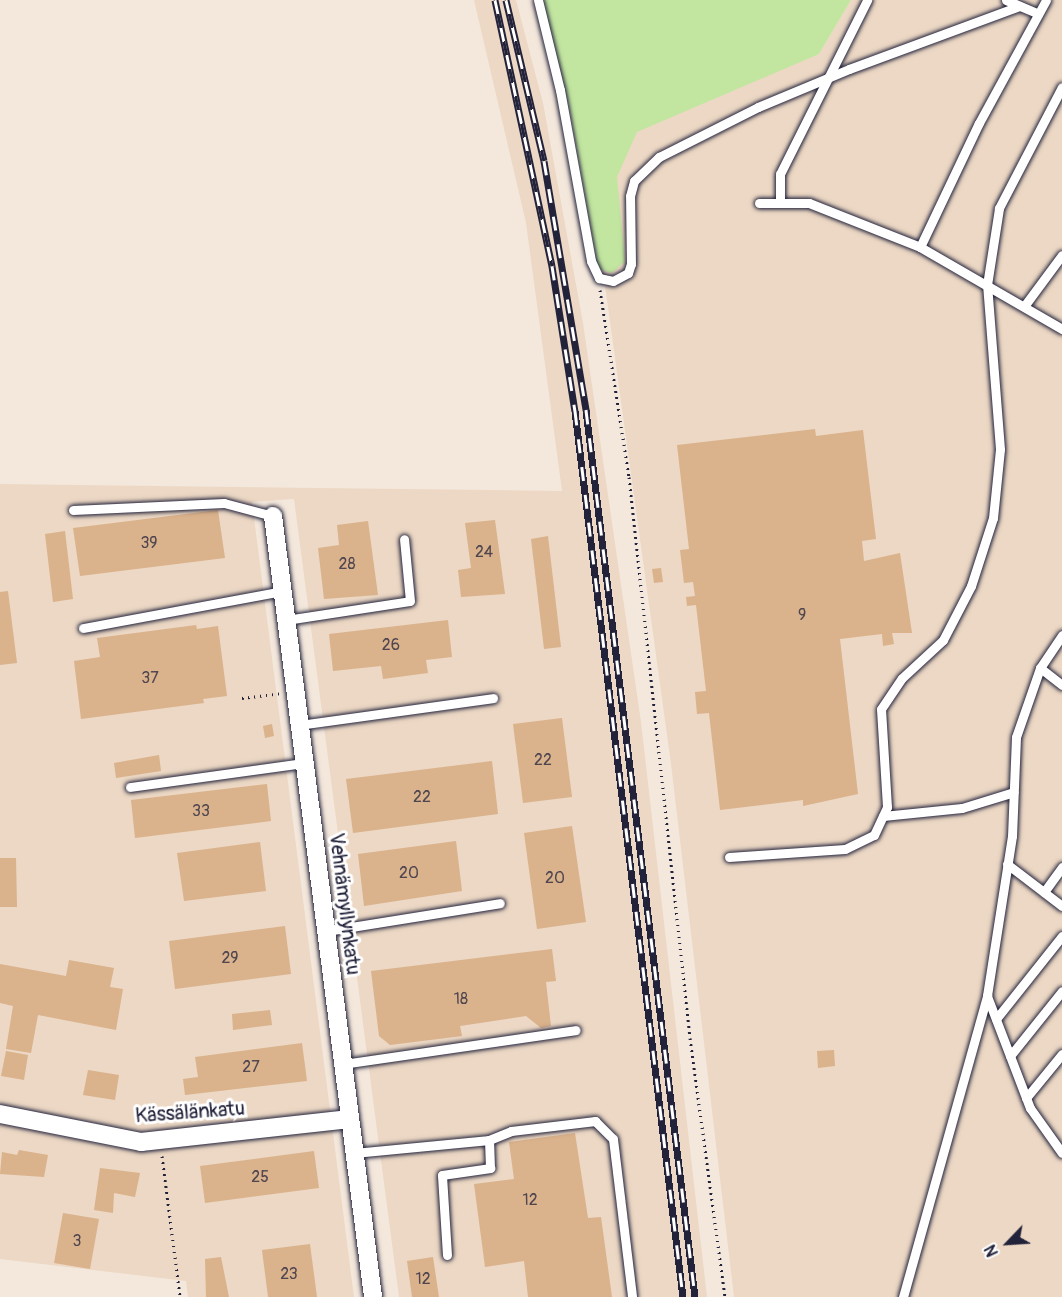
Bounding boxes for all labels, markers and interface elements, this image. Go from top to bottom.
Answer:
house number: 39 [140,533,158,553]
house number: 24 [475,542,493,562]
house number: 28 [338,554,356,574]
house number: 9 [798,605,806,625]
house number: 26 [382,635,400,655]
house number: 37 [141,668,159,688]
house number: 22 [534,750,552,770]
house number: 22 [413,787,431,807]
house number: 33 [192,801,210,821]
street label: Vehnämyllynkatu [324,832,366,976]
house number: 20 [399,863,419,883]
house number: 20 [545,868,565,888]
house number: 29 [221,948,239,968]
house number: 18 [454,989,468,1009]
house number: 27 [242,1057,260,1077]
street label: Kässälänkatu [134,1096,246,1128]
house number: 25 [251,1167,269,1187]
house number: 12 [522,1190,538,1210]
north arrow [978,1213,1038,1273]
house number: 3 [73,1231,81,1251]
text: N [980,1241,1003,1260]
house number: 23 [280,1264,298,1284]
house number: 12 [415,1269,431,1289]

